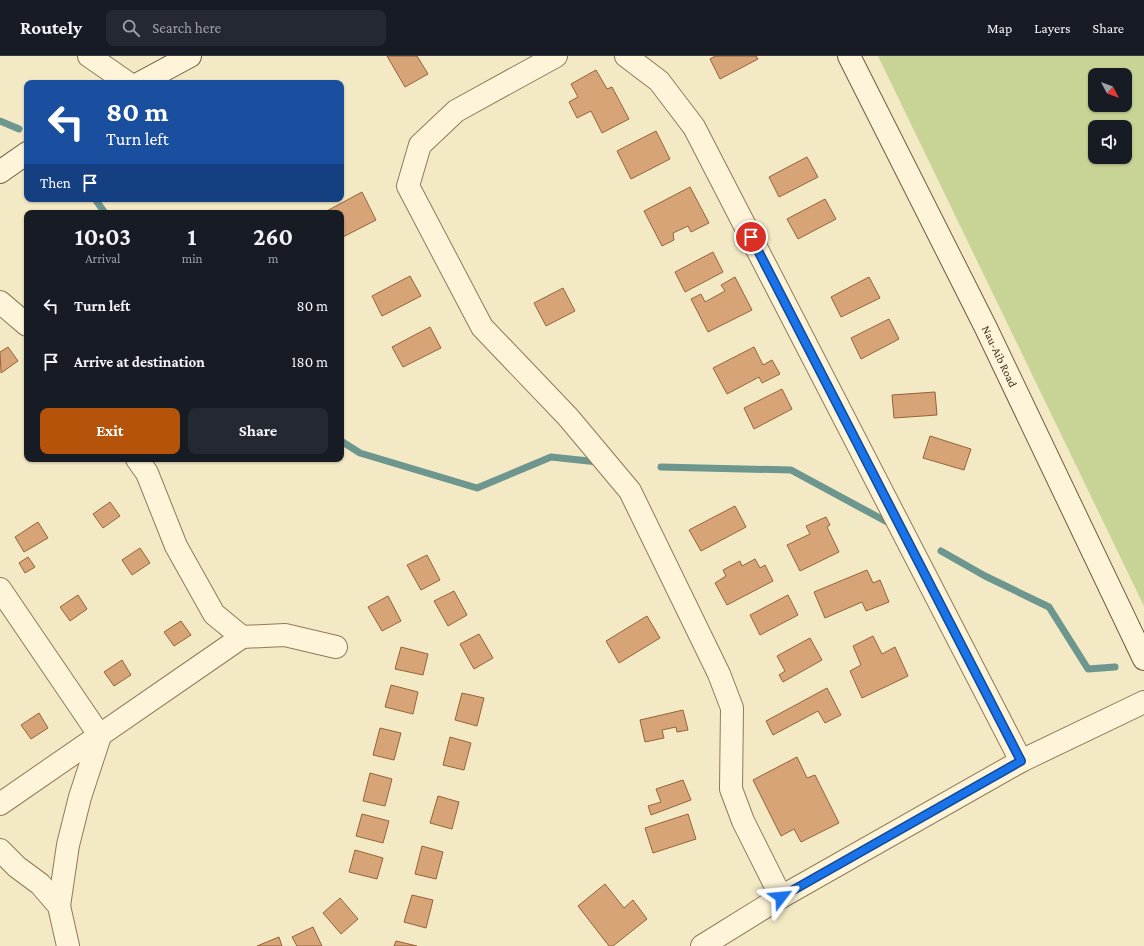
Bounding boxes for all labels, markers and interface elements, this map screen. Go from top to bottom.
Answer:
search box [106,10,386,46]
text: Routely [20,17,82,38]
icon: search [120,17,142,39]
text: Search here [152,20,221,36]
text: Map [987,20,1012,36]
text: Layers [1034,20,1071,36]
text: Share [1093,20,1124,36]
north arrow [1088,68,1132,112]
map controls [1088,68,1132,164]
icon: left [40,96,92,148]
text: 80 m [106,96,168,127]
button: sound [1088,120,1132,164]
text: Turn left [106,129,169,149]
icon: arrive [79,172,101,194]
text: Then [40,175,71,191]
pin [734,220,768,254]
text: 10:03 [75,223,131,250]
text: 1 [188,223,197,250]
text: 260 [253,223,293,250]
icon: arrive [740,226,762,248]
text: Arrival [85,251,121,266]
text: min [182,251,203,266]
text: m [268,251,278,266]
icon: left [40,295,62,317]
text: Turn left [74,298,130,314]
text: 80 m [297,298,328,314]
street label: Nau-Aib Road [979,323,1021,390]
icon: arrive [40,351,62,373]
text: Arrive at destination [74,354,205,370]
text: 180 m [292,354,328,370]
button: Exit [40,408,180,454]
button: Share [188,408,328,454]
position arrow [760,876,802,918]

